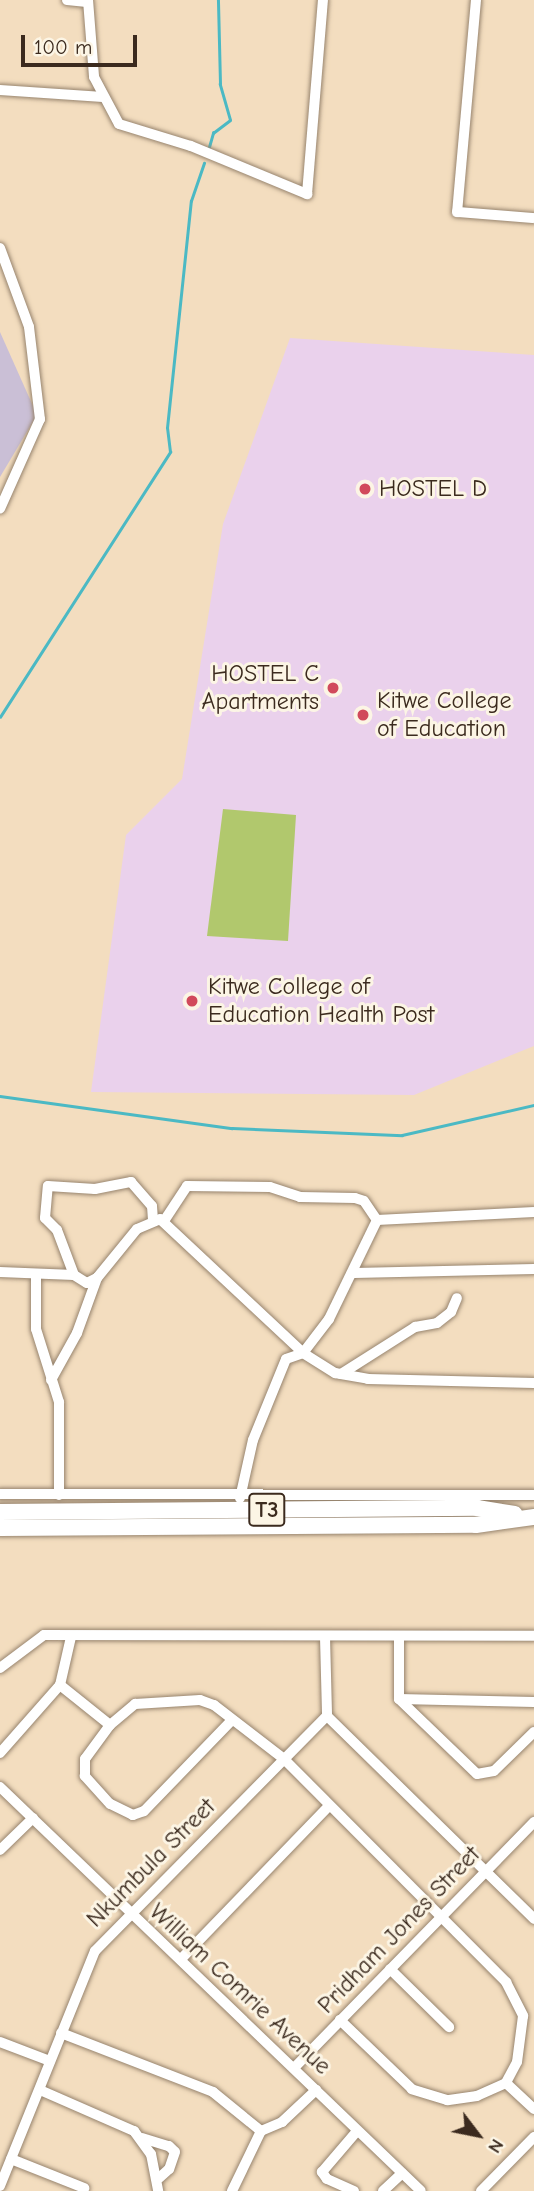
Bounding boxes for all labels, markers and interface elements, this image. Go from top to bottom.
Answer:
scale bar [24,21,140,65]
text: 100 m [34,35,92,59]
place label: HOSTEL D [379,475,487,503]
marker: HOSTEL D [357,481,373,497]
place label: HOSTEL C Apartments [202,660,319,716]
marker: HOSTEL C Apartments [325,680,341,696]
place label: Kitwe College of Education [377,687,511,743]
marker: Kitwe College of Education [355,707,371,723]
place label: Kitwe College of Education Health Post [208,973,434,1029]
marker: Kitwe College of Education Health Post [182,991,202,1011]
road number: T3 [248,1490,286,1530]
street label: Nkumbula Street [81,1793,221,1933]
street label: Pridham Jones Street [312,1840,486,2020]
street label: William Comrie Avenue [143,1897,337,2081]
north arrow [443,2100,513,2170]
text: N [483,2135,508,2157]

